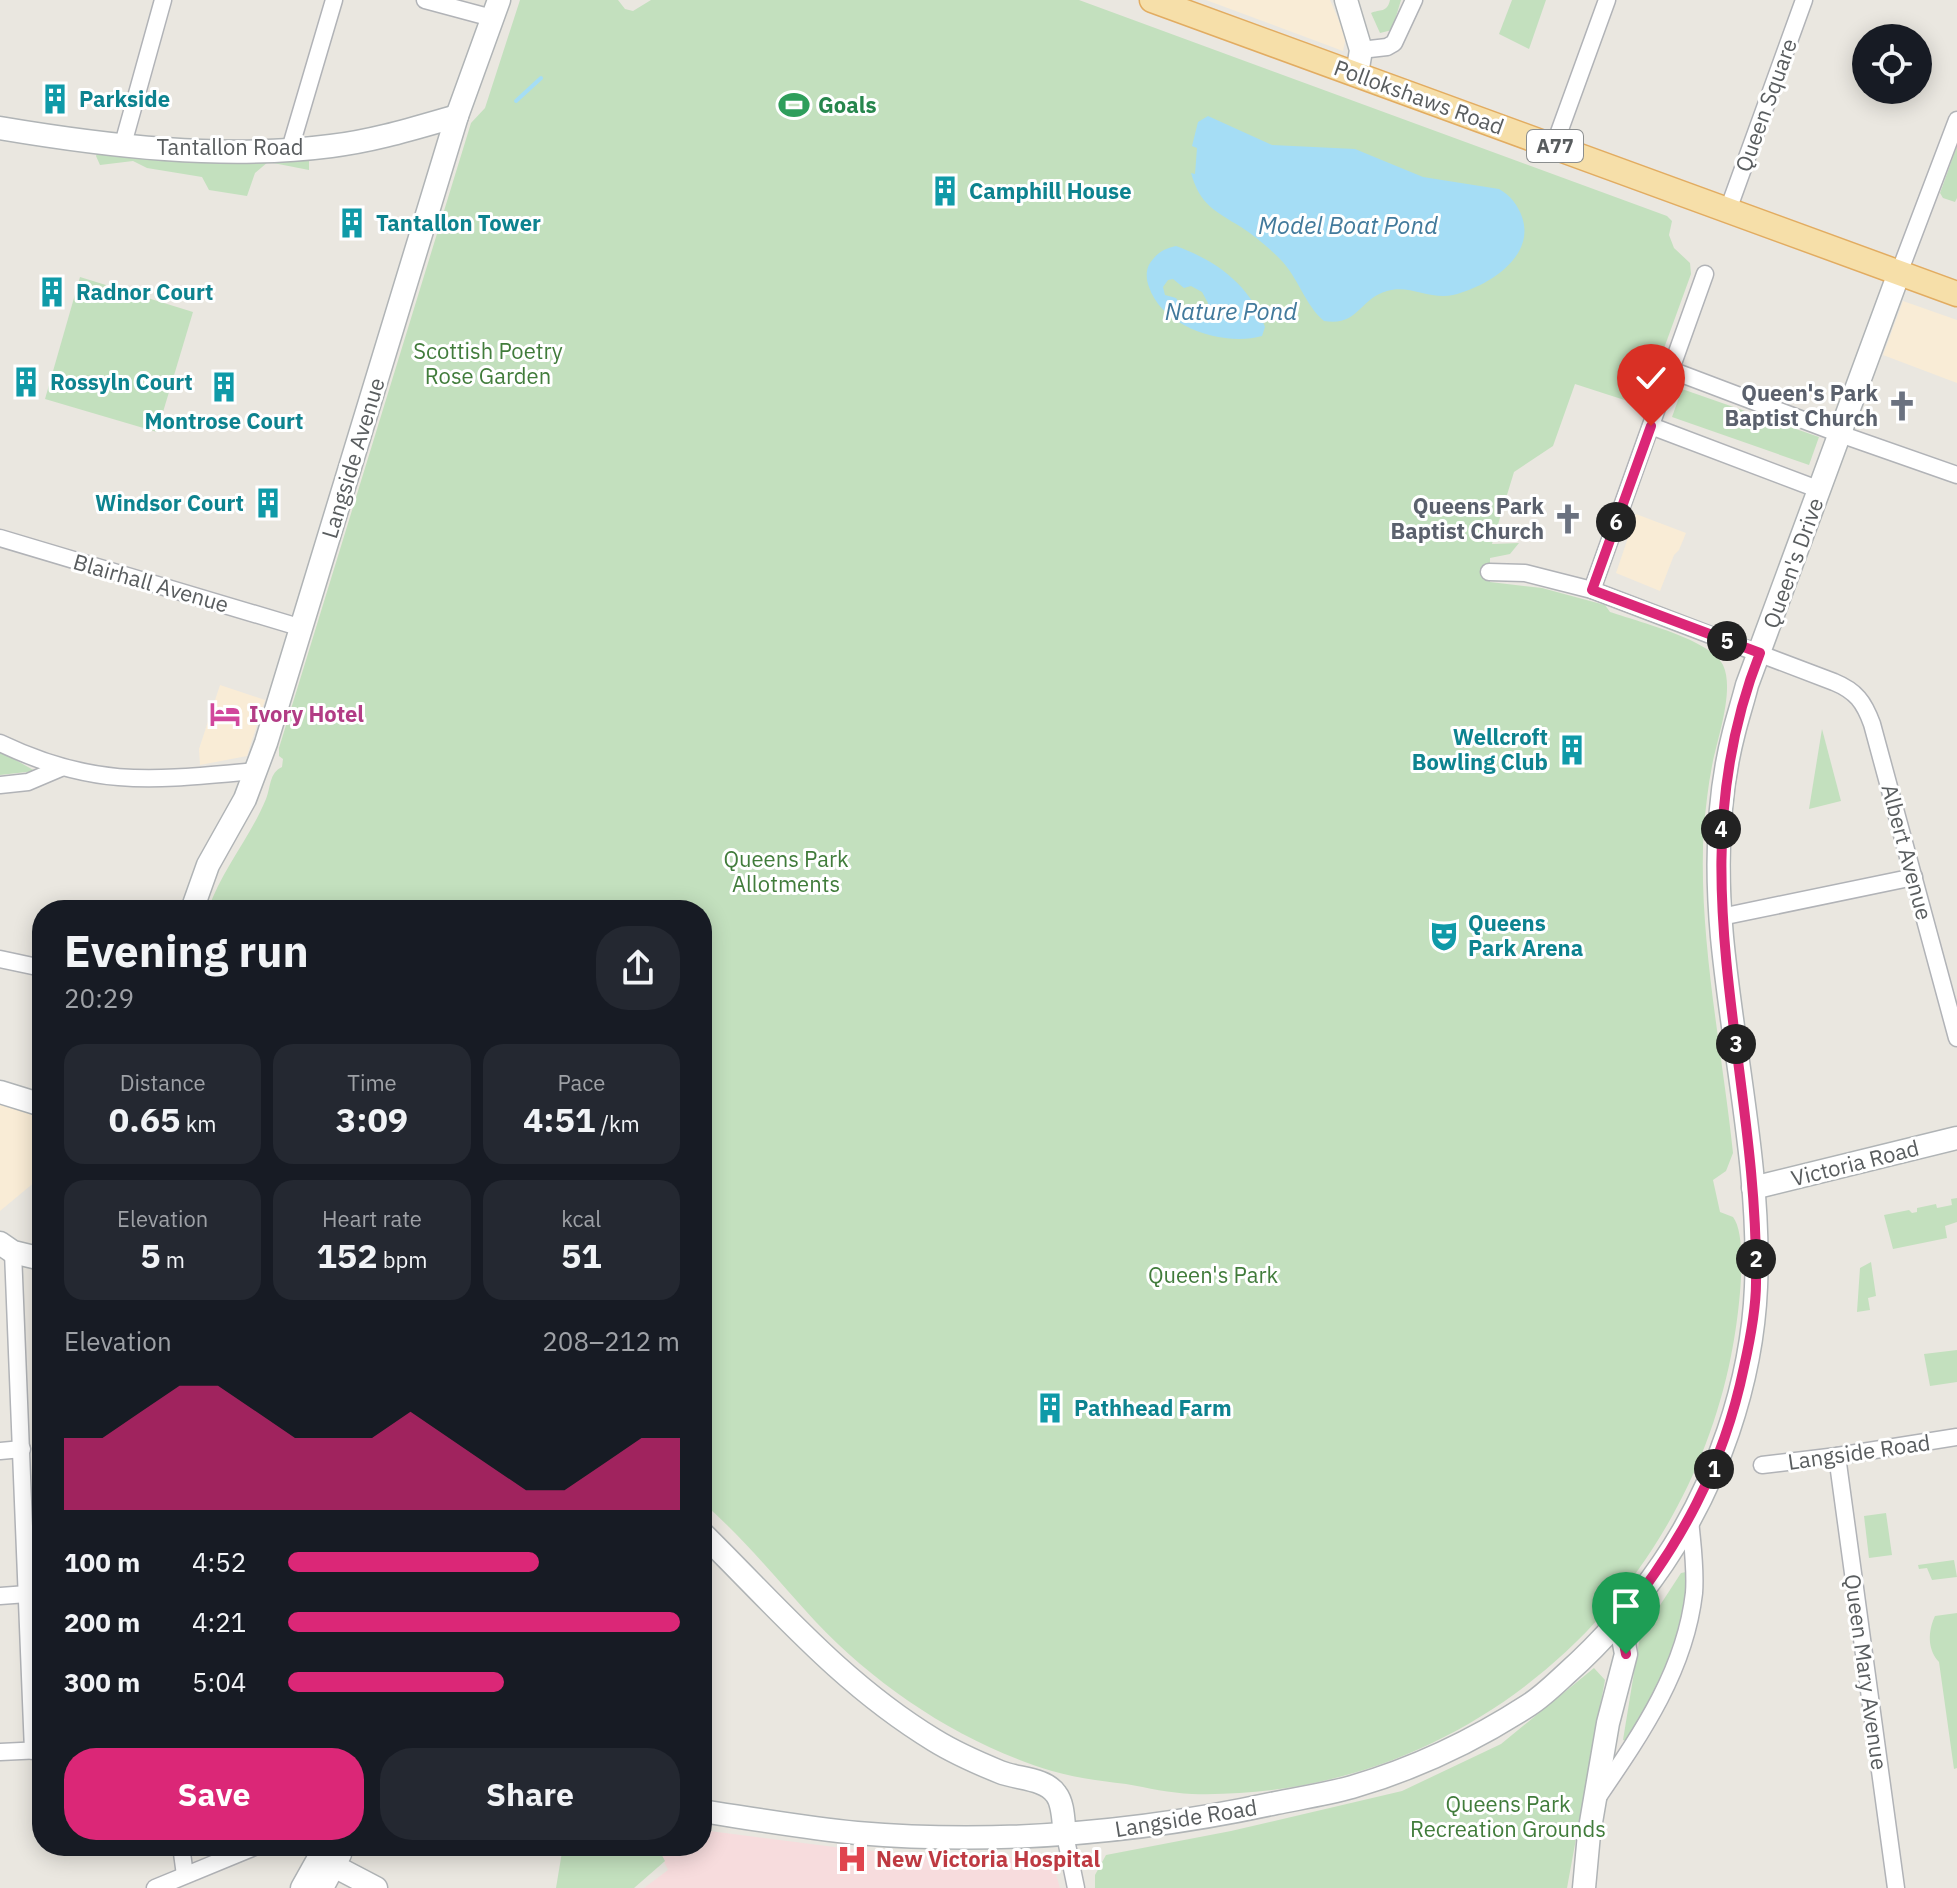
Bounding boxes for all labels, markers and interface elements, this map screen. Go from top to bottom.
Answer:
map controls [1852,24,1932,104]
button: locate [1852,24,1932,104]
street label: Queen Square [1728,34,1803,175]
street label: Pollokshaws Road [1330,52,1508,141]
building icon: Parkside [38,82,72,116]
place label: Parkside [79,84,170,113]
sports icon: Goals [777,88,811,122]
place label: Goals [818,90,877,119]
road number: A77 [1527,130,1583,162]
street label: Tantallon Road [156,132,304,161]
building icon: Camphill House [928,174,962,208]
place label: Camphill House [969,176,1132,205]
building icon: Tantallon Tower [335,206,369,240]
place label: Tantallon Tower [376,208,541,237]
water label: Model Boat Pond [1258,209,1438,241]
building icon: Radnor Court [35,275,69,309]
place label: Radnor Court [76,277,213,306]
water label: Nature Pond [1165,295,1297,327]
park label: Scottish Poetry Rose Garden [413,336,563,390]
pin [1617,344,1685,426]
icon: check [1629,356,1673,400]
building icon: Rossyln Court [9,365,43,399]
place label: Rossyln Court [50,367,193,396]
building icon: Montrose Court [207,370,241,404]
street label: Langside Avenue [314,374,391,542]
place label: Queen's Park Baptist Church [1725,378,1878,432]
church icon: Queen's Park Baptist Church [1885,389,1919,423]
place label: Montrose Court [144,406,304,435]
building icon: Windsor Court [251,486,285,520]
place label: Windsor Court [95,488,244,517]
place label: Queens Park Baptist Church [1391,491,1544,545]
street label: Queen's Drive [1756,494,1830,632]
church icon: Queens Park Baptist Church [1551,502,1585,536]
pin: 6 [1596,502,1636,542]
text: 6 [1609,507,1623,536]
street label: Blairhall Avenue [70,546,232,619]
pin: 5 [1707,621,1747,661]
text: 5 [1720,626,1734,655]
hotel icon: Ivory Hotel [208,697,242,731]
place label: Ivory Hotel [249,699,364,728]
place label: Wellcroft Bowling Club [1412,722,1548,776]
building icon: Wellcroft Bowling Club [1555,733,1589,767]
street label: Albert Avenue [1875,781,1940,923]
pin: 4 [1701,809,1741,849]
text: 4 [1714,814,1728,843]
park label: Queens Park Allotments [723,844,849,898]
place label: Queens Park Arena [1468,908,1583,962]
theatre icon: Queens Park Arena [1427,919,1461,953]
text: Evening run [64,922,309,979]
button: share [596,926,680,1010]
text: 20:29 [64,981,134,1015]
pin: 3 [1716,1024,1756,1064]
text: 3 [1729,1029,1743,1058]
text: Distance [120,1068,206,1097]
text: Time [347,1068,397,1097]
text: Pace [557,1068,605,1097]
text: 0.65 [109,1097,181,1141]
text: 3:09 [336,1097,408,1141]
text: 4:51 [523,1097,595,1141]
text: km [181,1109,217,1138]
text: /km [595,1109,640,1138]
street label: Victoria Road [1788,1133,1922,1192]
text: Elevation [117,1204,208,1233]
text: Heart rate [322,1204,422,1233]
text: kcal [561,1204,601,1233]
text: 5 [140,1233,161,1277]
text: 152 [316,1233,378,1277]
text: 51 [561,1233,602,1277]
pin: 2 [1736,1239,1776,1279]
text: 2 [1749,1244,1763,1273]
text: m [161,1245,185,1274]
text: bpm [378,1245,428,1274]
park label: Queen's Park [1148,1260,1278,1289]
text: Elevation [64,1324,172,1358]
text: 208–212 m [542,1324,680,1358]
building icon: Pathhead Farm [1033,1391,1067,1425]
place label: Pathhead Farm [1074,1393,1232,1422]
street label: Langside Road [1786,1427,1932,1476]
pin: 1 [1694,1449,1734,1489]
text: 1 [1707,1454,1721,1483]
text: 100 m [64,1545,140,1579]
text: 4:52 [192,1545,246,1579]
pin [1592,1572,1660,1654]
street label: Queen Mary Avenue [1838,1572,1895,1772]
icon: arrive [1604,1584,1648,1628]
text: 200 m [64,1605,140,1639]
text: 4:21 [192,1605,246,1639]
text: 300 m [64,1665,140,1699]
text: 5:04 [192,1665,246,1699]
button: Save [64,1748,364,1840]
button: Share [380,1748,680,1840]
park label: Queens Park Recreation Grounds [1410,1789,1606,1843]
street label: Langside Road [1113,1792,1259,1843]
hospital icon: New Victoria Hospital [835,1842,869,1876]
place label: New Victoria Hospital [876,1844,1101,1873]

